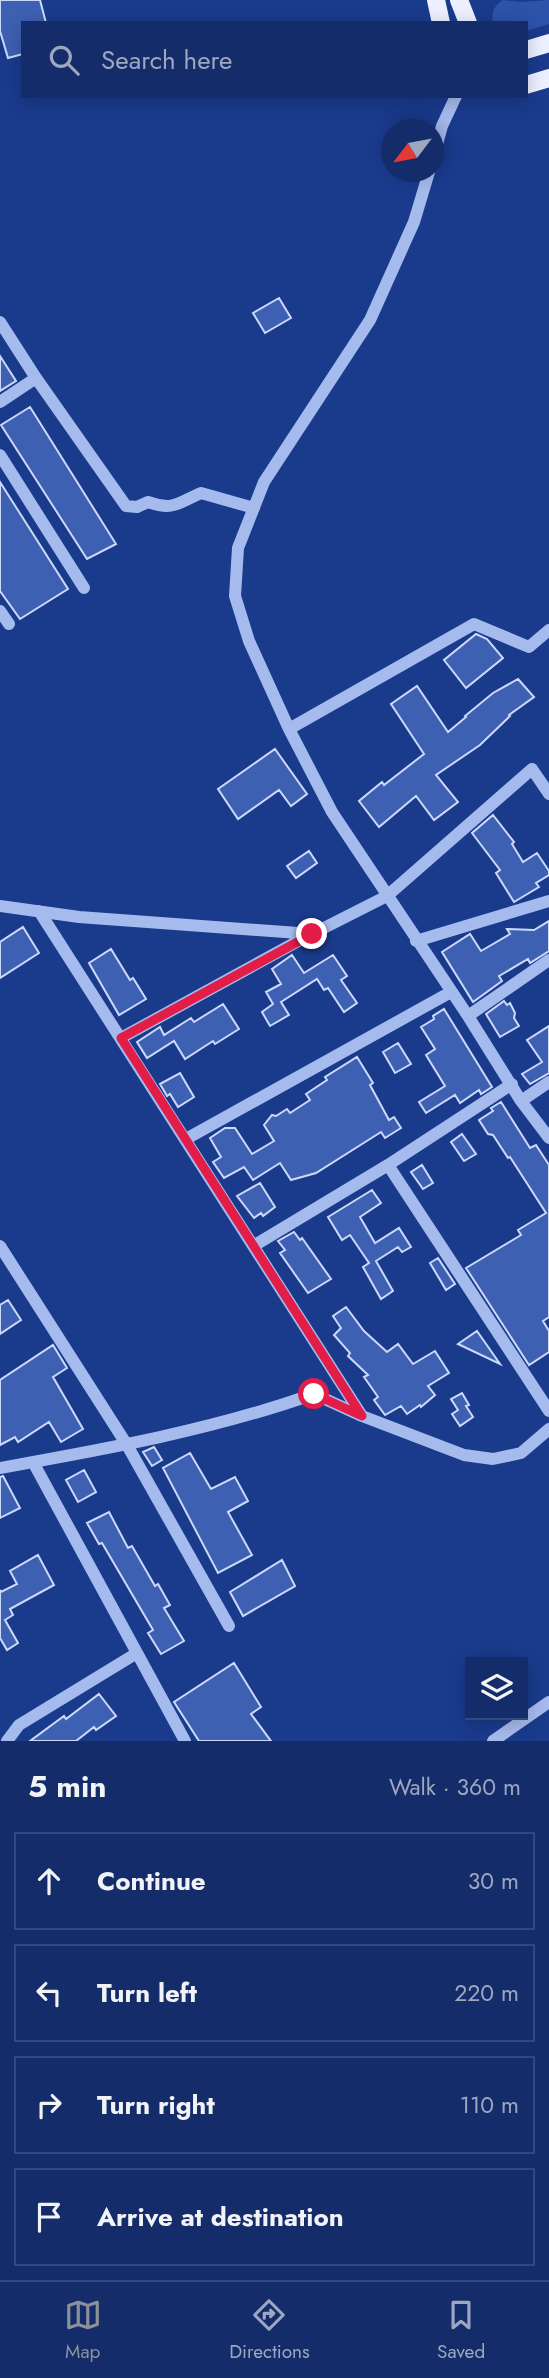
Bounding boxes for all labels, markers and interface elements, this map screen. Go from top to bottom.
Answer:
search box [21,21,528,98]
icon: search [45,41,83,79]
text: Search here [101,41,233,79]
north arrow [381,119,444,182]
route end [296,918,327,949]
route start [298,1378,329,1409]
map controls [465,1657,528,1720]
button: layers [465,1657,528,1720]
text: 5 min [28,1765,106,1808]
text: Walk · 360 m [389,1770,521,1804]
icon: ahead [30,1862,68,1900]
text: Continue [97,1862,206,1900]
text: 30 m [468,1864,519,1898]
icon: left [30,1974,68,2012]
text: Turn left [97,1974,197,2012]
text: 220 m [454,1976,519,2010]
icon: right [30,2086,68,2124]
text: Turn right [97,2086,215,2124]
text: 110 m [460,2088,519,2122]
icon: arrive [30,2198,68,2236]
text: Arrive at destination [97,2198,344,2236]
tab: Map [64,2296,102,2365]
tab: Directions [229,2296,310,2365]
tab: Saved [437,2296,485,2365]

